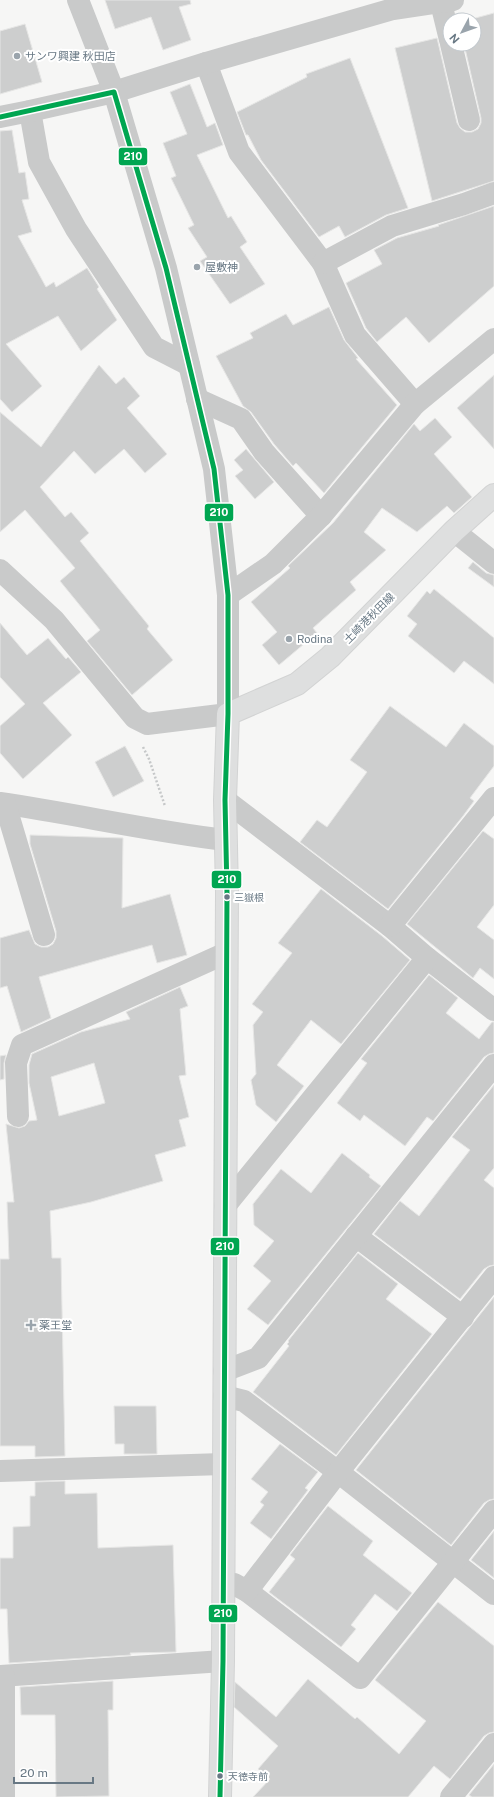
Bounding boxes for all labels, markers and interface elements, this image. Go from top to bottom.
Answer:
north arrow [442,12,482,52]
text: N [447,31,462,46]
place label: サンワ興建 秋田店 [25,50,116,62]
marker: サンワ興建 秋田店 [12,51,22,61]
line badge: 210 [118,147,148,166]
text: 210 [124,150,142,162]
place label: 屋敷神 [205,261,238,273]
marker: 屋敷神 [192,262,202,272]
line badge: 210 [204,503,234,522]
text: 210 [210,506,228,518]
street label: 土崎港秋田線 [341,590,397,646]
place label: Rodina [297,633,332,645]
marker: Rodina [284,634,294,644]
line badge: 210 [211,870,242,889]
text: 210 [218,873,236,885]
place label: 三嶽根 [234,891,264,903]
marker: 三嶽根 [222,892,232,902]
line badge: 210 [210,1237,240,1256]
text: 210 [216,1240,234,1252]
place label: 薬王堂 [39,1319,72,1331]
marker: 薬王堂 [26,1320,36,1330]
line badge: 210 [208,1604,238,1623]
text: 210 [214,1607,232,1619]
scale bar [14,1759,93,1785]
text: 20 m [20,1766,48,1780]
place label: 天徳寺前 [228,1770,268,1782]
marker: 天徳寺前 [215,1771,225,1781]

